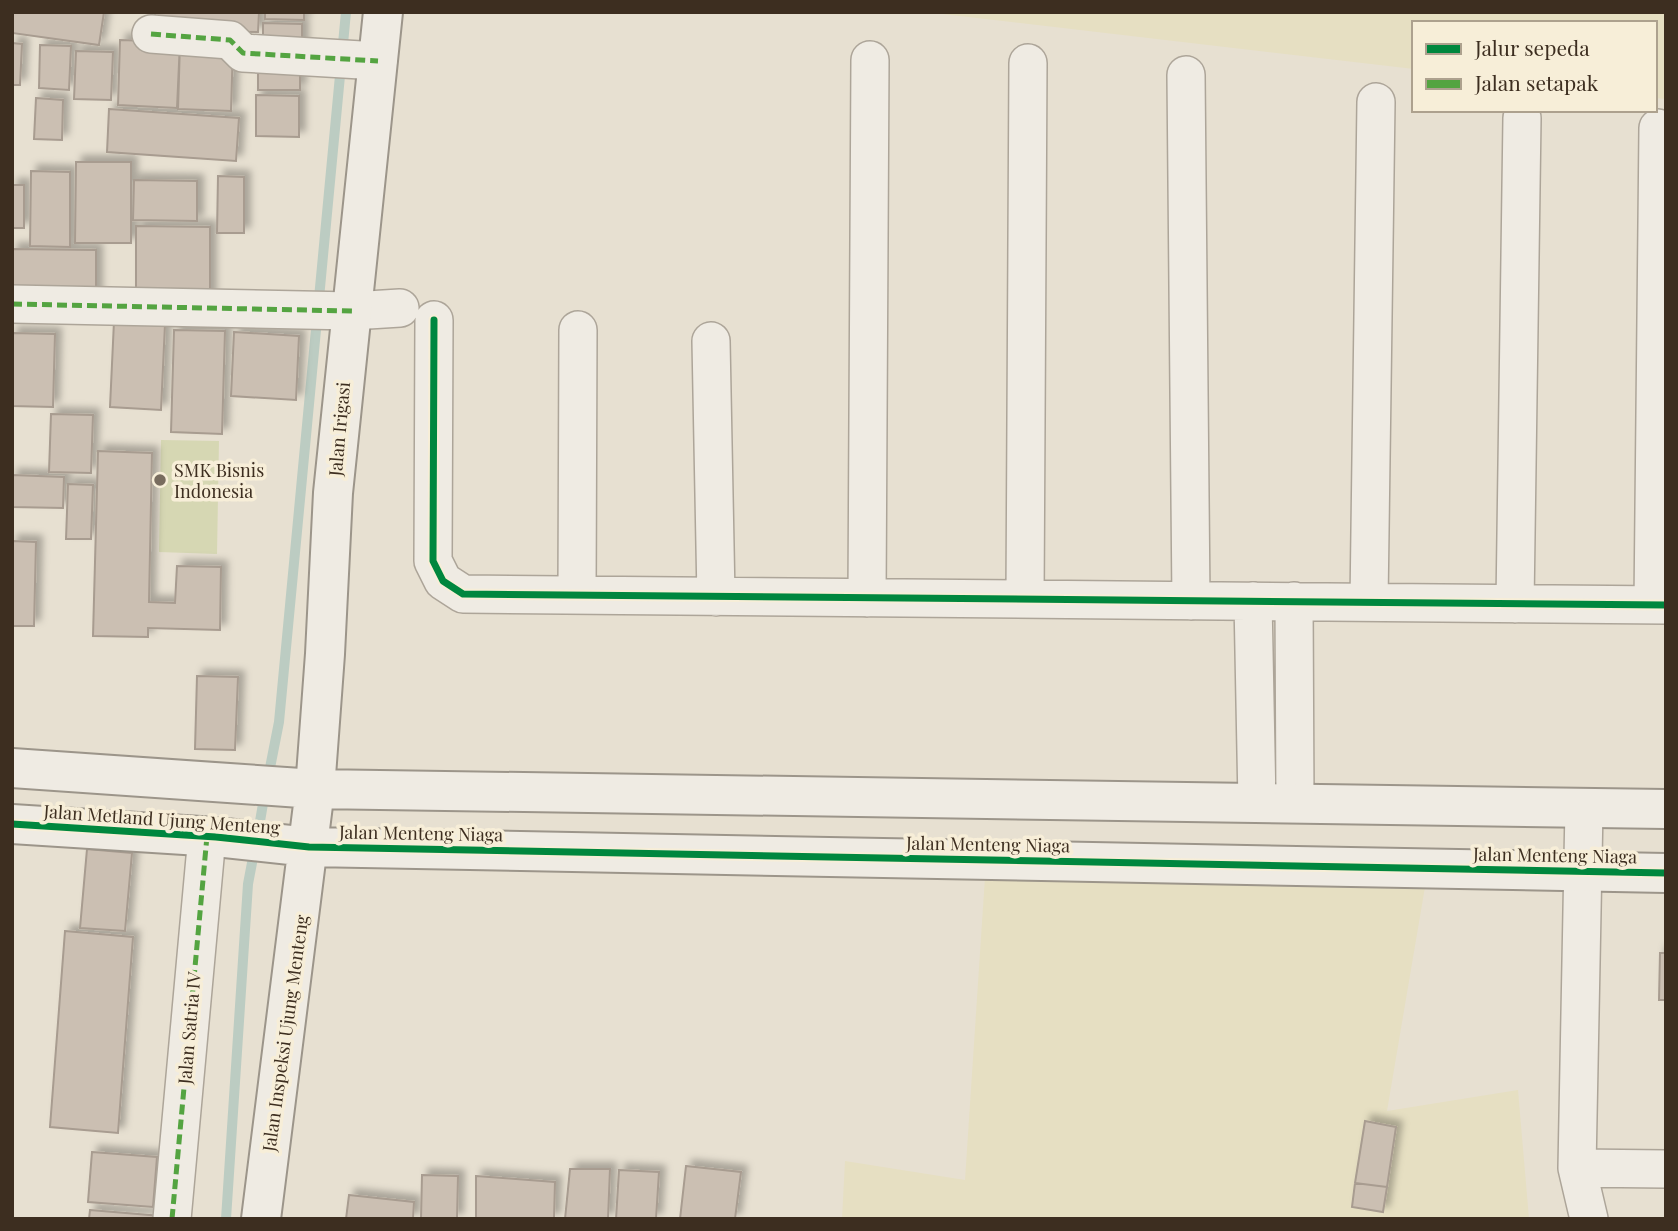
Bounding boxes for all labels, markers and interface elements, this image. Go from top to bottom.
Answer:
legend [1412,21,1657,112]
text: Jalur sepeda [1474,33,1590,61]
text: Jalan setapak [1474,68,1599,96]
street label: Jalan Irigasi [323,381,355,478]
place label: SMK Bisnis Indonesia [174,458,264,503]
marker: SMK Bisnis Indonesia [152,472,168,488]
street label: Jalan Metland Ujung Menteng [42,799,282,839]
street label: Jalan Menteng Niaga [338,820,503,846]
street label: Jalan Menteng Niaga [905,831,1070,857]
street label: Jalan Menteng Niaga [1472,842,1637,868]
street label: Jalan Inspeksi Ujung Menteng [256,913,314,1154]
street label: Jalan Satria IV [172,970,206,1086]

